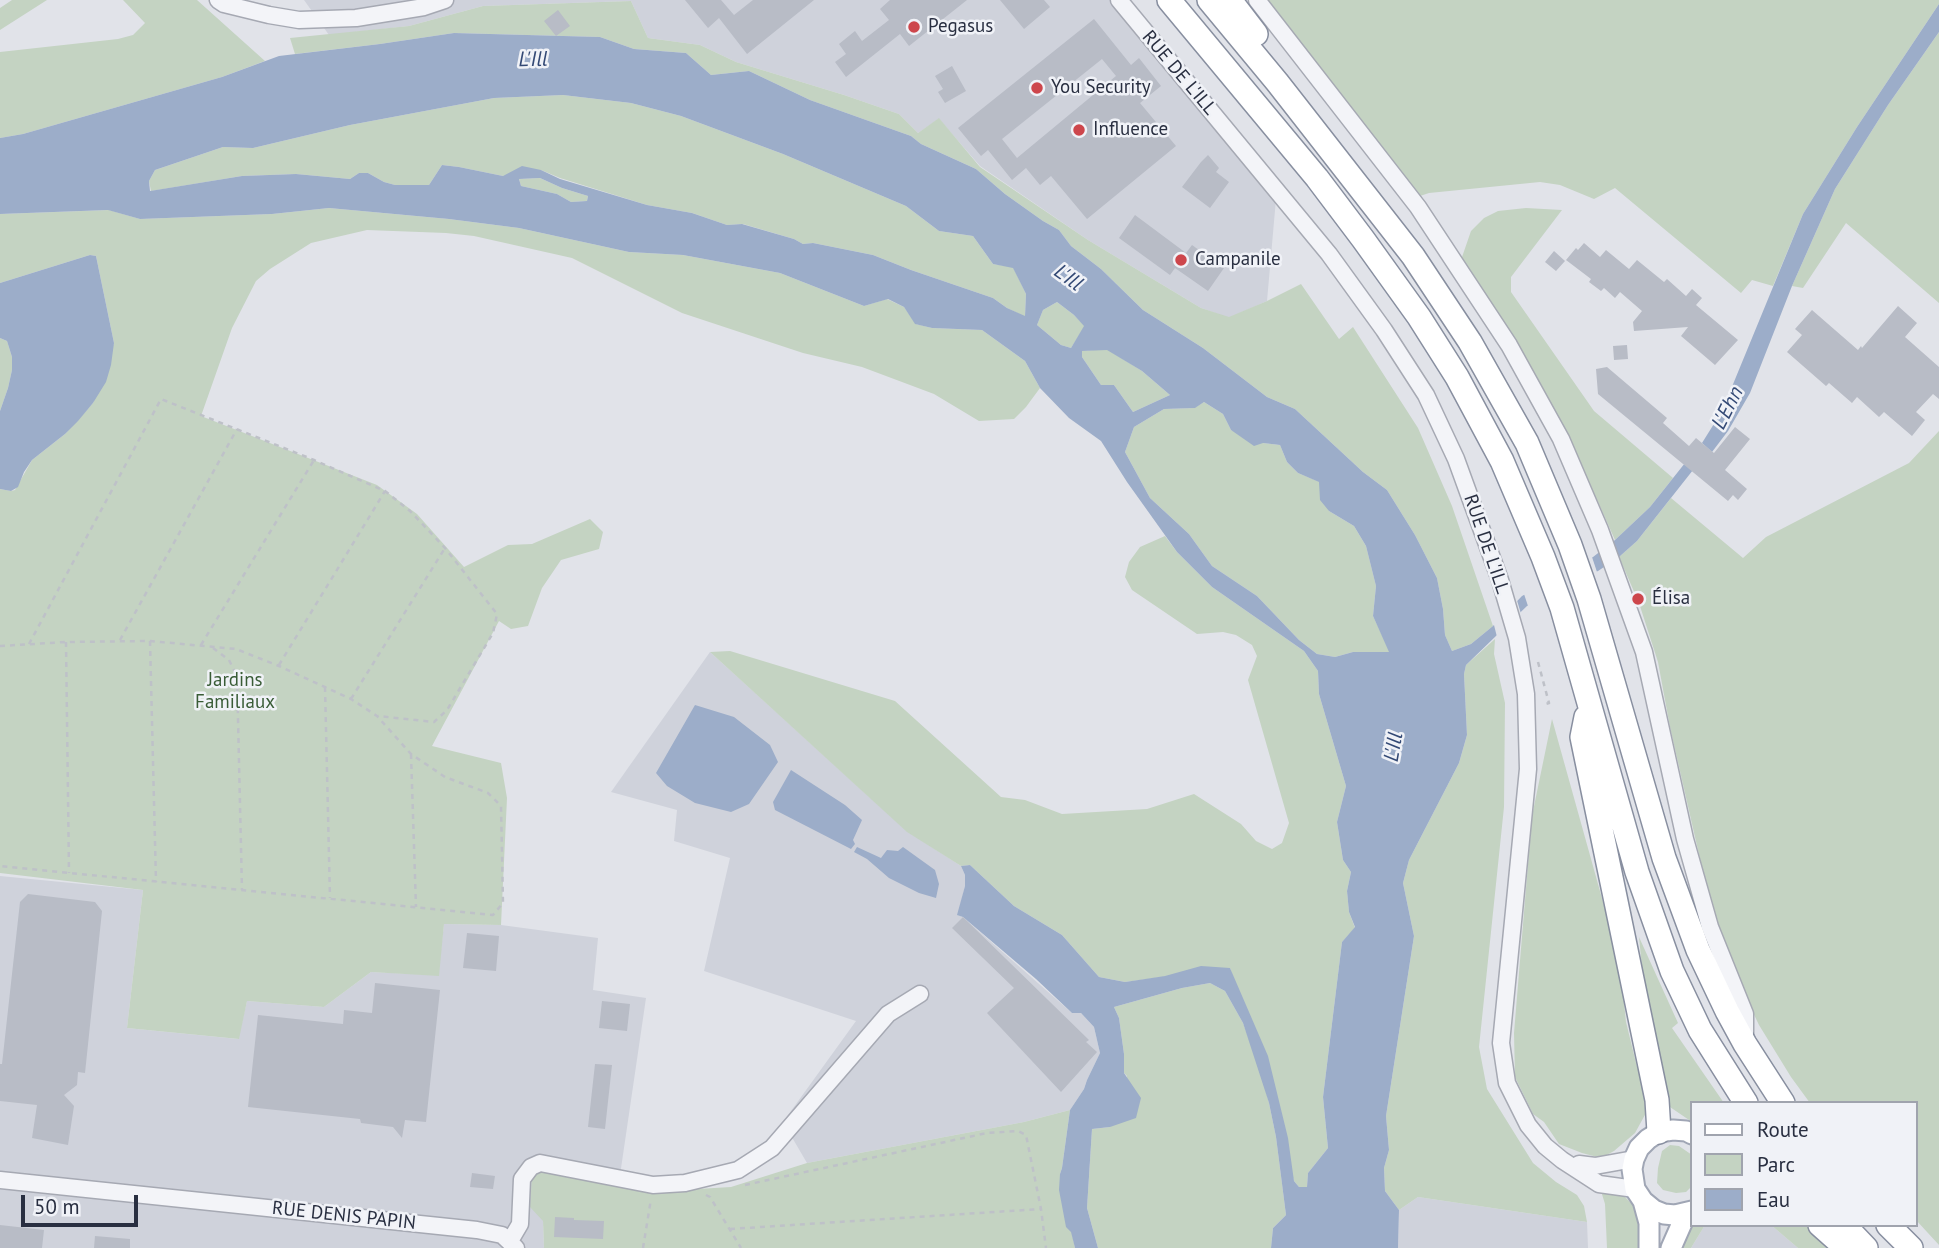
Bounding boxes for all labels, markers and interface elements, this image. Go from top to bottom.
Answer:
place label: Pegasus [928,16,993,38]
marker: Pegasus [906,19,922,35]
street label: RUE DE L'ILL [1137,26,1221,120]
water label: L'Ill [518,47,548,73]
place label: You Security [1051,77,1151,99]
marker: You Security [1029,80,1045,96]
place label: Influence [1093,119,1168,141]
marker: Influence [1071,122,1087,138]
place label: Campanile [1195,249,1281,271]
marker: Campanile [1173,252,1189,268]
water label: L'Ill [1049,259,1087,297]
water label: L'Ehn [1707,382,1749,434]
street label: RUE DE L'ILL [1458,491,1514,597]
place label: Élisa [1652,588,1690,610]
marker: Élisa [1630,591,1646,607]
park label: Jardins Familiaux [195,670,275,714]
water label: L'Ill [1379,730,1409,764]
legend [1690,1101,1918,1227]
text: Route [1757,1116,1809,1143]
text: Parc [1757,1151,1795,1178]
scale bar [24,1182,142,1226]
text: Eau [1757,1186,1790,1213]
text: 50 m [34,1193,80,1220]
street label: RUE DENIS PAPIN [271,1197,417,1235]

